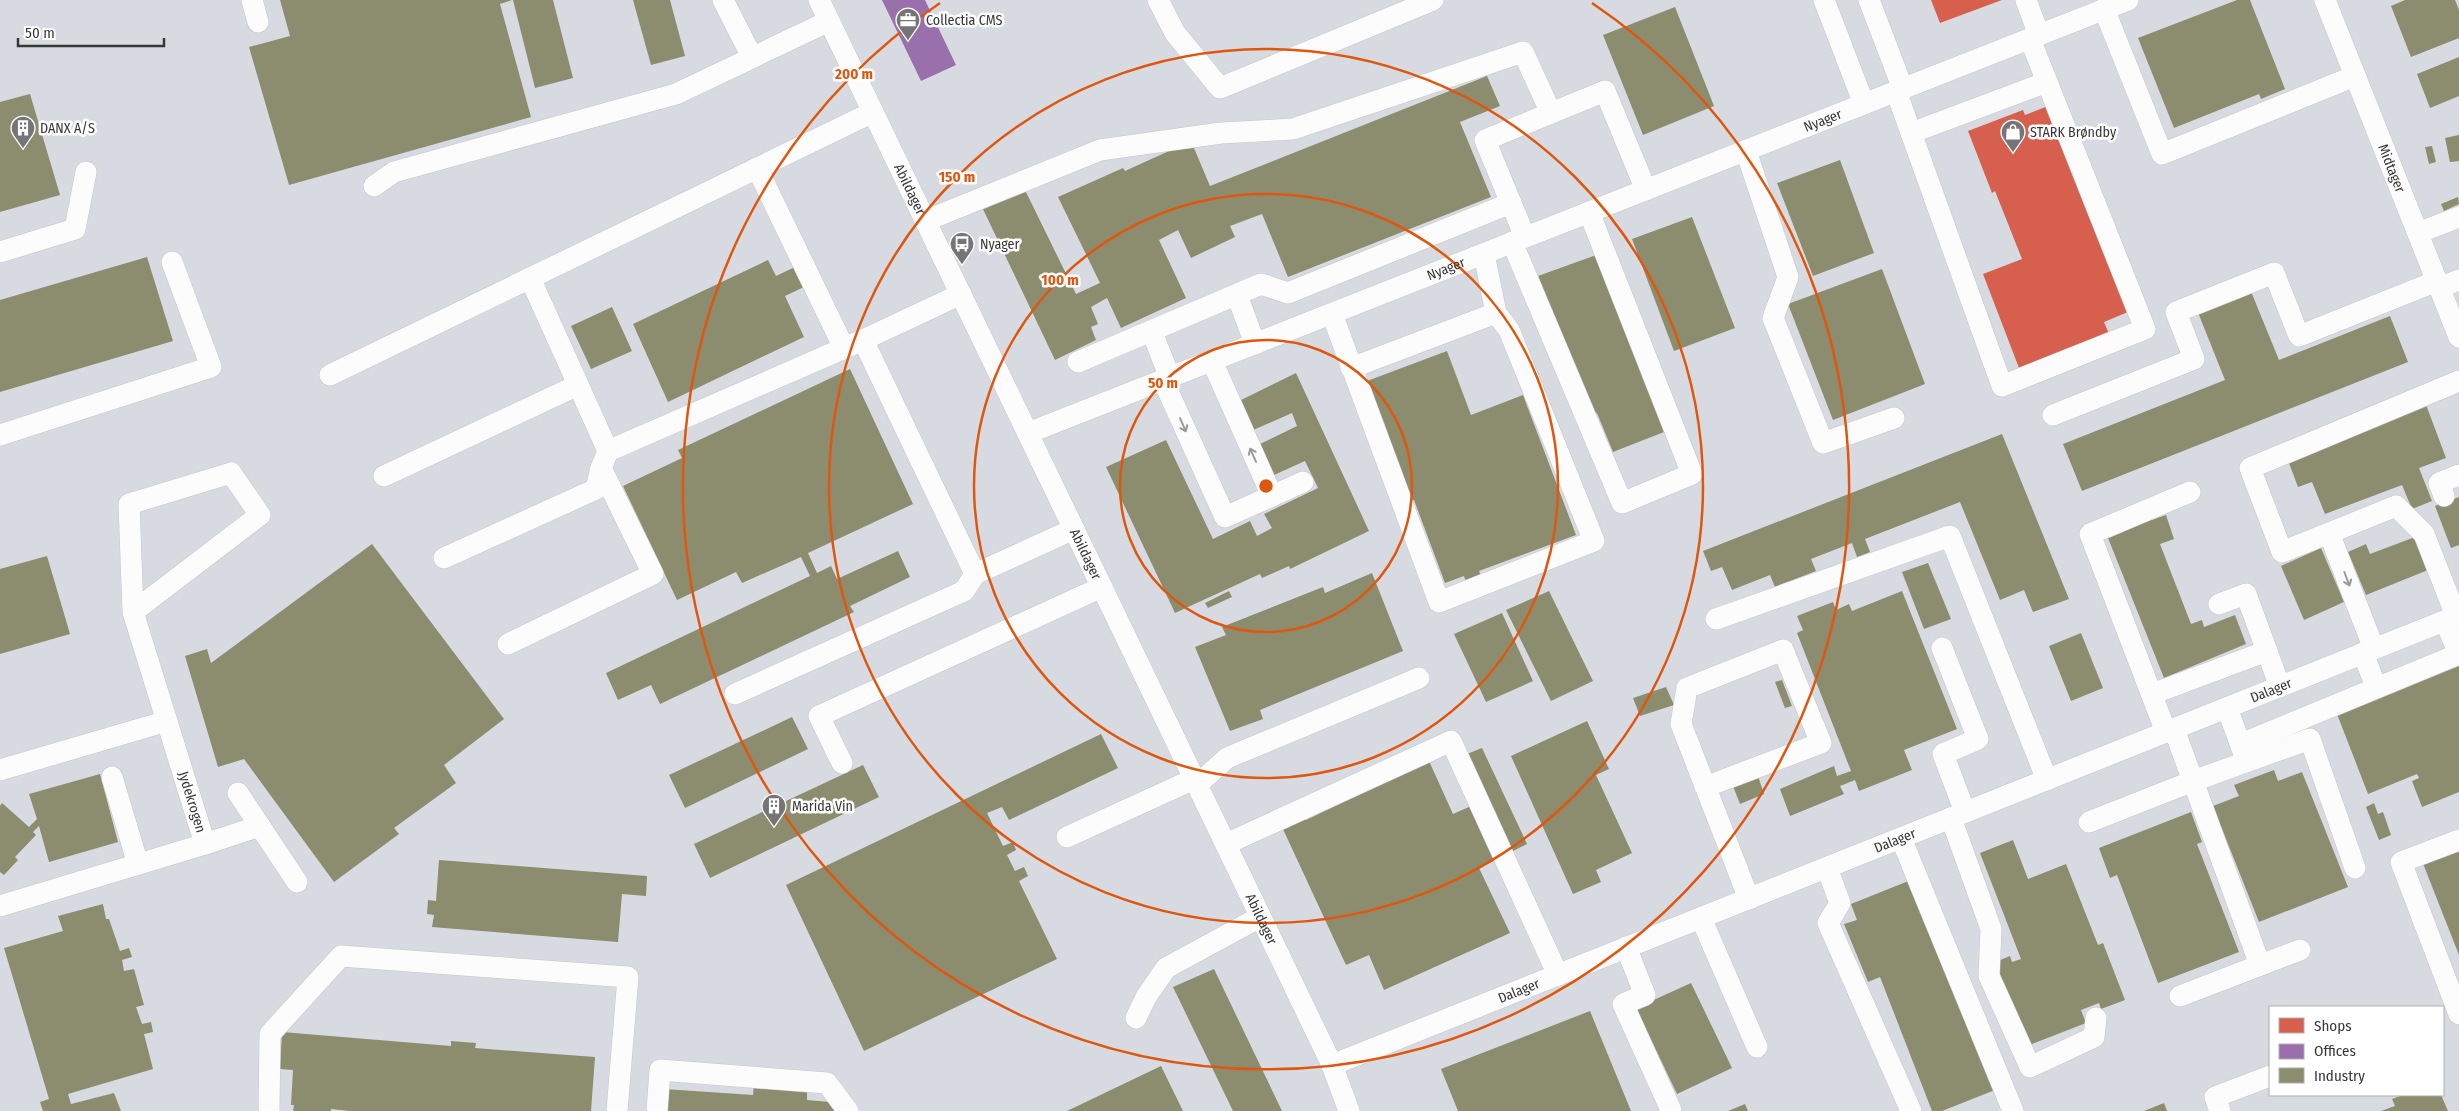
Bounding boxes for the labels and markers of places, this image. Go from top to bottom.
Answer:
office icon: Collectia CMS [895,7,921,41]
place label: Collectia CMS [926,12,1002,29]
building icon: DANX A/S [10,115,36,149]
shop icon: STARK Brøndby [2000,119,2026,153]
place label: DANX A/S [40,120,95,137]
place label: STARK Brøndby [2030,124,2117,141]
bus stop icon: Nyager [949,231,975,265]
place label: Nyager [980,236,1020,253]
centre of rings [1257,477,1275,495]
building icon: Marida Vin [761,793,787,827]
place label: Marida Vin [792,798,853,815]

